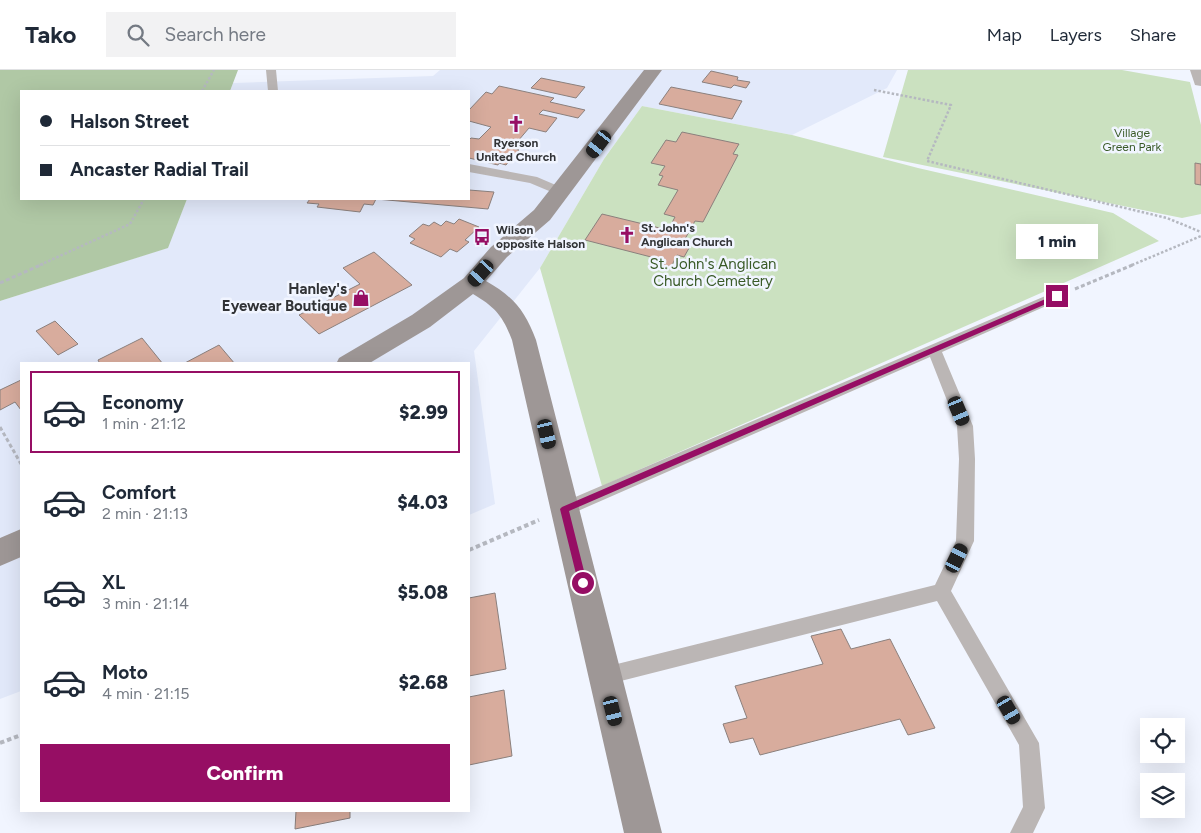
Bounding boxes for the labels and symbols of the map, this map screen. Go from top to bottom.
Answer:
church icon: Ryerson United Church [506,114,526,134]
park label: Village Green Park [1103,126,1162,154]
car [583,128,614,160]
place label: Ryerson United Church [476,136,556,164]
place label: St. John's Anglican Church [641,221,733,249]
place label: Wilson opposite Halson [496,223,585,251]
callout: 1 min [1016,224,1098,258]
church icon: St. John's Anglican Church [617,225,637,245]
bus stop icon: Wilson opposite Halson [472,227,492,247]
park label: St. John's Anglican Church Cemetery [650,255,776,290]
car [465,257,496,289]
place label: Hanley's Eyewear Boutique [222,280,348,315]
route end [1046,285,1068,307]
shop icon: Hanley's Eyewear Boutique [351,288,371,308]
car [946,394,971,428]
car [536,418,557,450]
car [943,541,970,575]
route start [572,572,594,594]
car [995,693,1022,727]
car [602,695,623,727]

